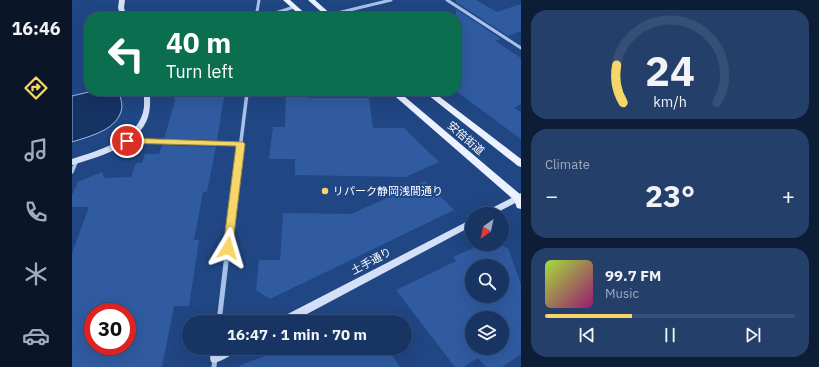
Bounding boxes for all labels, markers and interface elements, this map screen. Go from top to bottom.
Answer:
text: 16:46 [11,17,61,40]
text: 40 m [166,24,231,61]
icon: left [100,28,152,80]
text: 24 [645,42,695,96]
text: Turn left [166,60,234,83]
icon: directions [22,74,50,102]
text: km/h [653,91,687,110]
street label: 安倍街道 [445,118,487,158]
pin [110,124,144,158]
icon: arrive [116,130,138,152]
icon: music [22,136,50,164]
text: Climate [545,156,590,173]
text: 23° [645,176,695,215]
text: − [545,181,558,210]
text: + [782,181,795,210]
place label: リパーク静岡浅間通り [333,184,443,198]
marker: リパーク静岡浅間通り [320,186,330,196]
icon: phone [22,198,50,226]
north arrow [465,207,509,251]
map controls [465,207,509,355]
position arrow [207,227,249,269]
street label: 土手通り [348,244,394,278]
button: search [465,259,509,303]
icon: climate [22,260,50,288]
text: 99.7 FM [605,266,661,285]
text: Music [605,285,639,302]
speed limit sign: 30 [84,303,136,355]
button: layers [465,311,509,355]
icon: car [22,322,50,350]
icon: previous [576,324,598,346]
icon: pause [659,324,681,346]
icon: next [742,324,764,346]
text: 16:47 · 1 min · 70 m [227,325,367,344]

